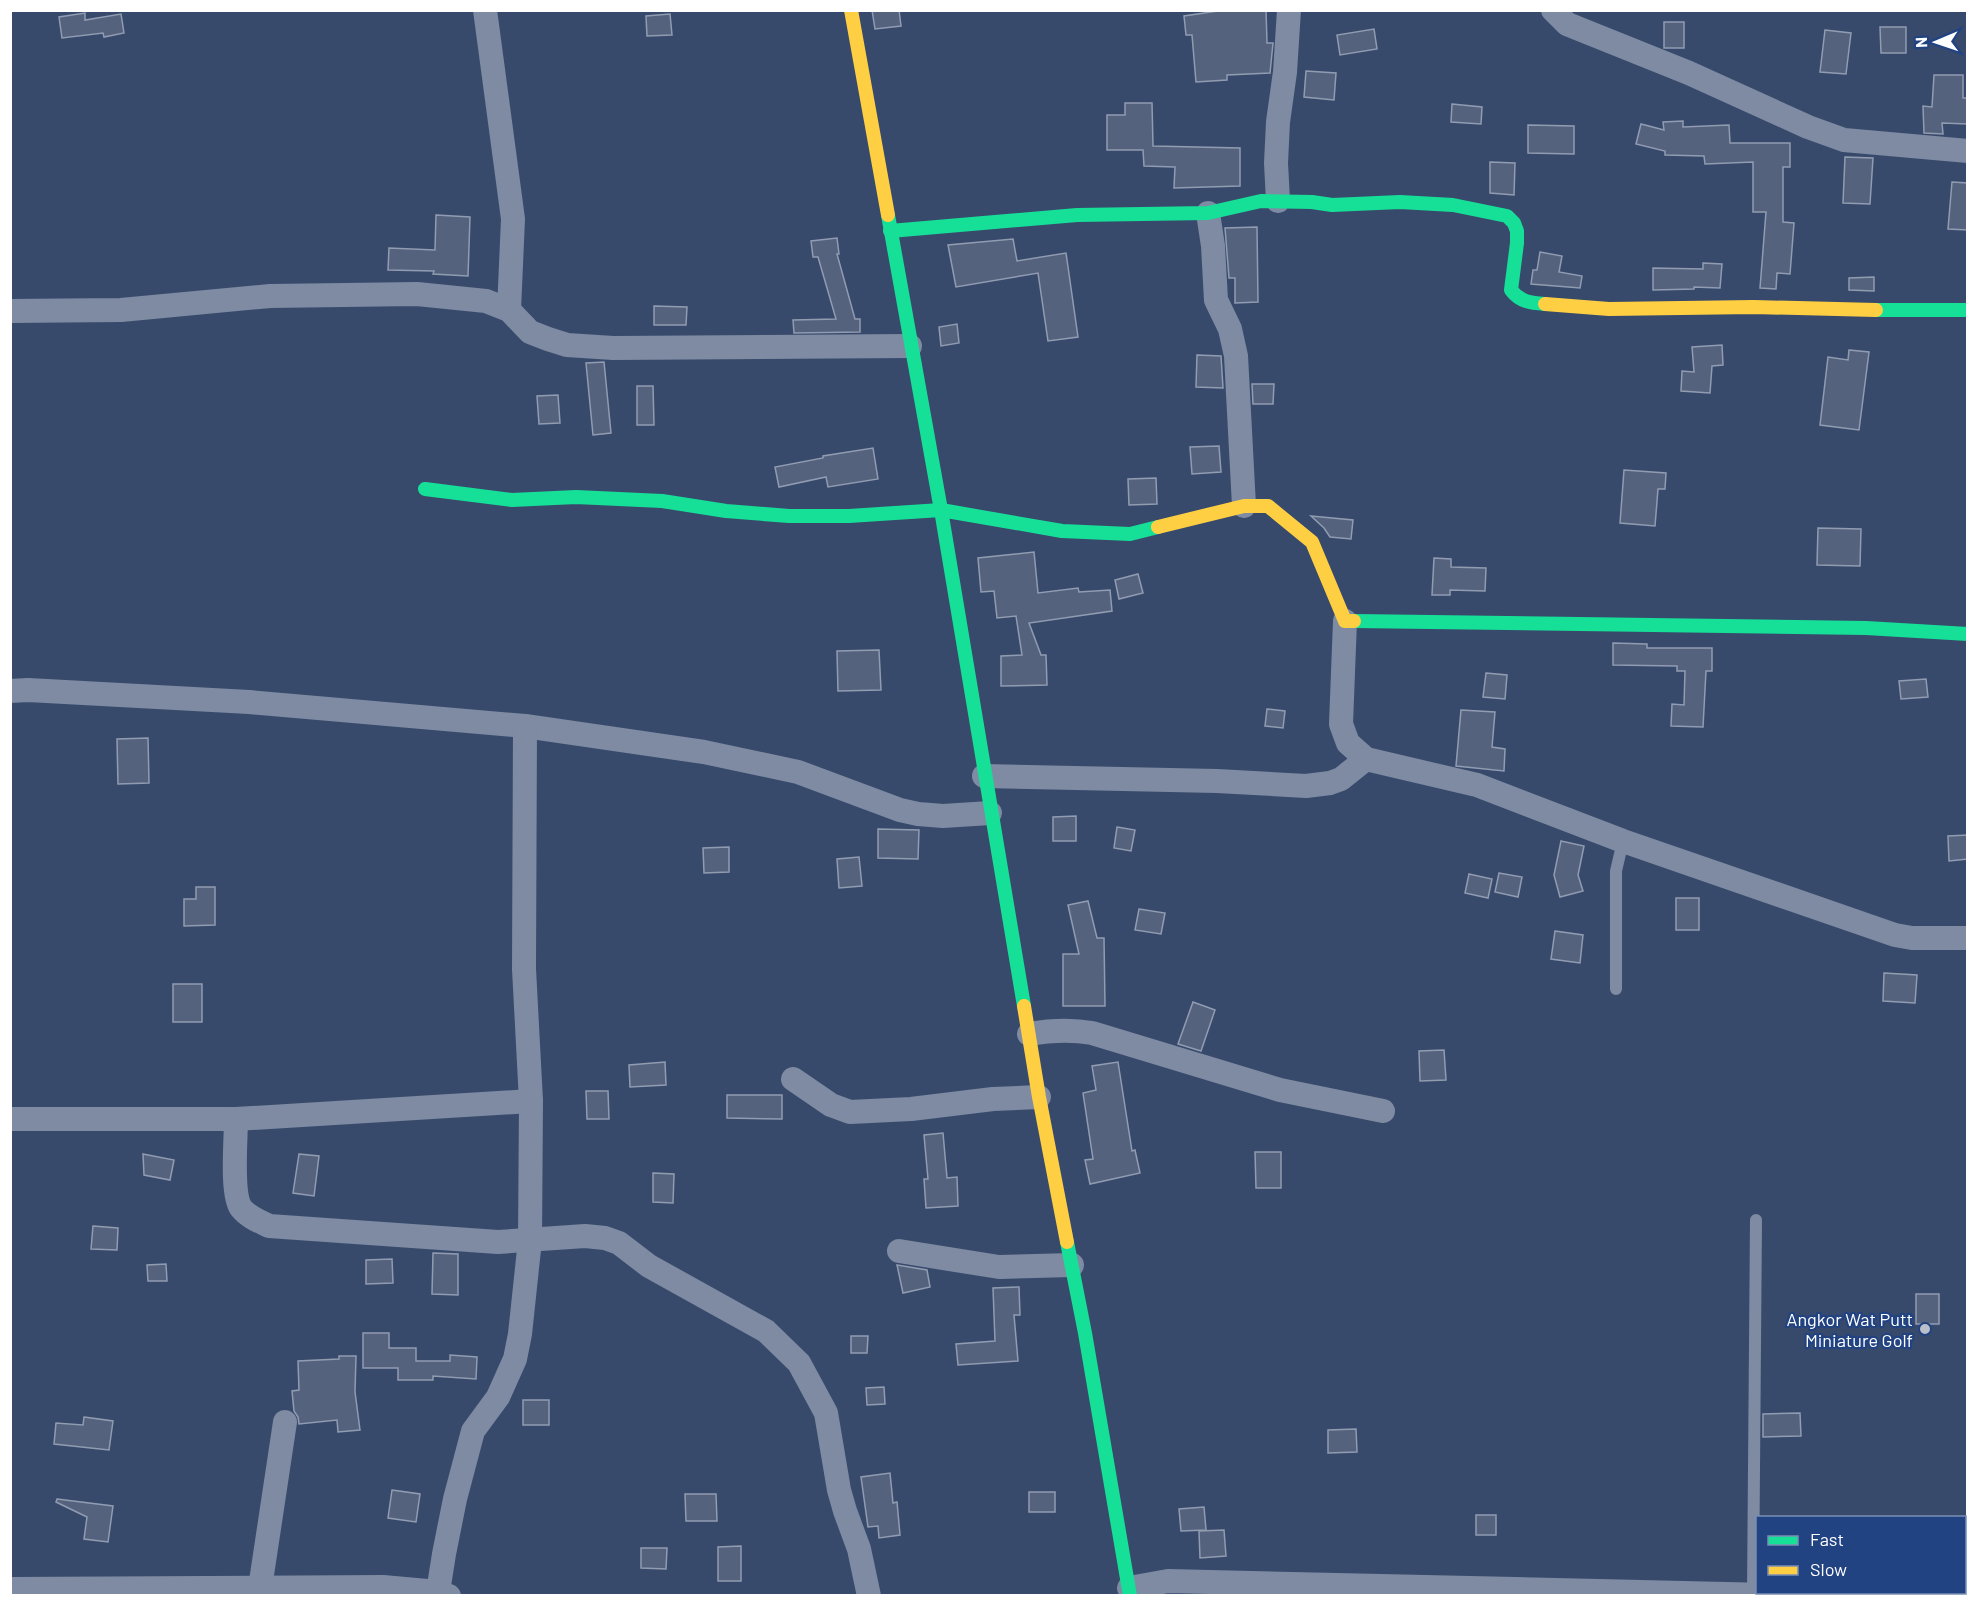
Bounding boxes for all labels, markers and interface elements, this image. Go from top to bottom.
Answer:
north arrow [1906,12,1966,72]
text: N [1911,37,1930,48]
place label: Angkor Wat Putt Miniature Golf [1786,1308,1913,1351]
marker: Angkor Wat Putt Miniature Golf [1918,1322,1932,1336]
legend [1756,1516,1966,1594]
text: Fast [1810,1528,1844,1550]
text: Slow [1810,1558,1847,1580]

